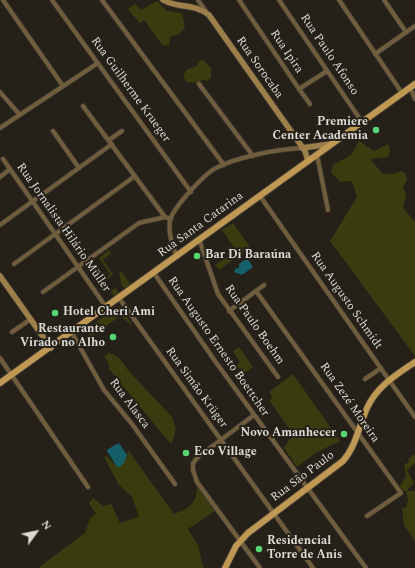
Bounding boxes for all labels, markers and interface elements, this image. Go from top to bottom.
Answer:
street label: Rua Paulo Afonso [297,12,361,98]
street label: Rua Ipira [266,27,306,77]
street label: Rua Sorocaba [232,34,286,102]
street label: Rua Guilherme Krueger [87,35,173,145]
place label: Premiere Center Academia [273,116,368,144]
marker: Premiere Center Academia [371,125,381,135]
street label: Rua Jornalista Hilário Müller [13,161,113,295]
street label: Rua Santa Catarina [155,189,247,261]
place label: Bar Di Baraúna [205,249,291,263]
street label: Rua Augusto Schmidt [307,250,385,352]
marker: Bar Di Baraúna [192,251,202,261]
street label: Rua Augusto Ernesto Boettcher [164,274,272,420]
street label: Rua Paulo Boehm [221,282,287,368]
place label: Hotel Cheri Ami [63,306,155,320]
marker: Hotel Cheri Ami [50,308,60,318]
place label: Restaurante Virado no Alho [20,323,105,351]
marker: Restaurante Virado no Alho [108,332,118,342]
street label: Rua Simão Krüger [162,345,230,431]
street label: Rua Zezé Moreira [316,360,382,446]
street label: Rua Alasca [106,376,152,432]
place label: Novo Amanhecer [240,427,336,441]
marker: Novo Amanhecer [339,429,349,439]
place label: Eco Village [194,446,257,460]
marker: Eco Village [181,448,191,458]
street label: Rua São Paulo [269,449,337,505]
north arrow [16,512,56,552]
text: N [37,517,56,534]
place label: Residencial Torre de Anis [267,535,342,563]
marker: Residencial Torre de Anis [254,544,264,554]

